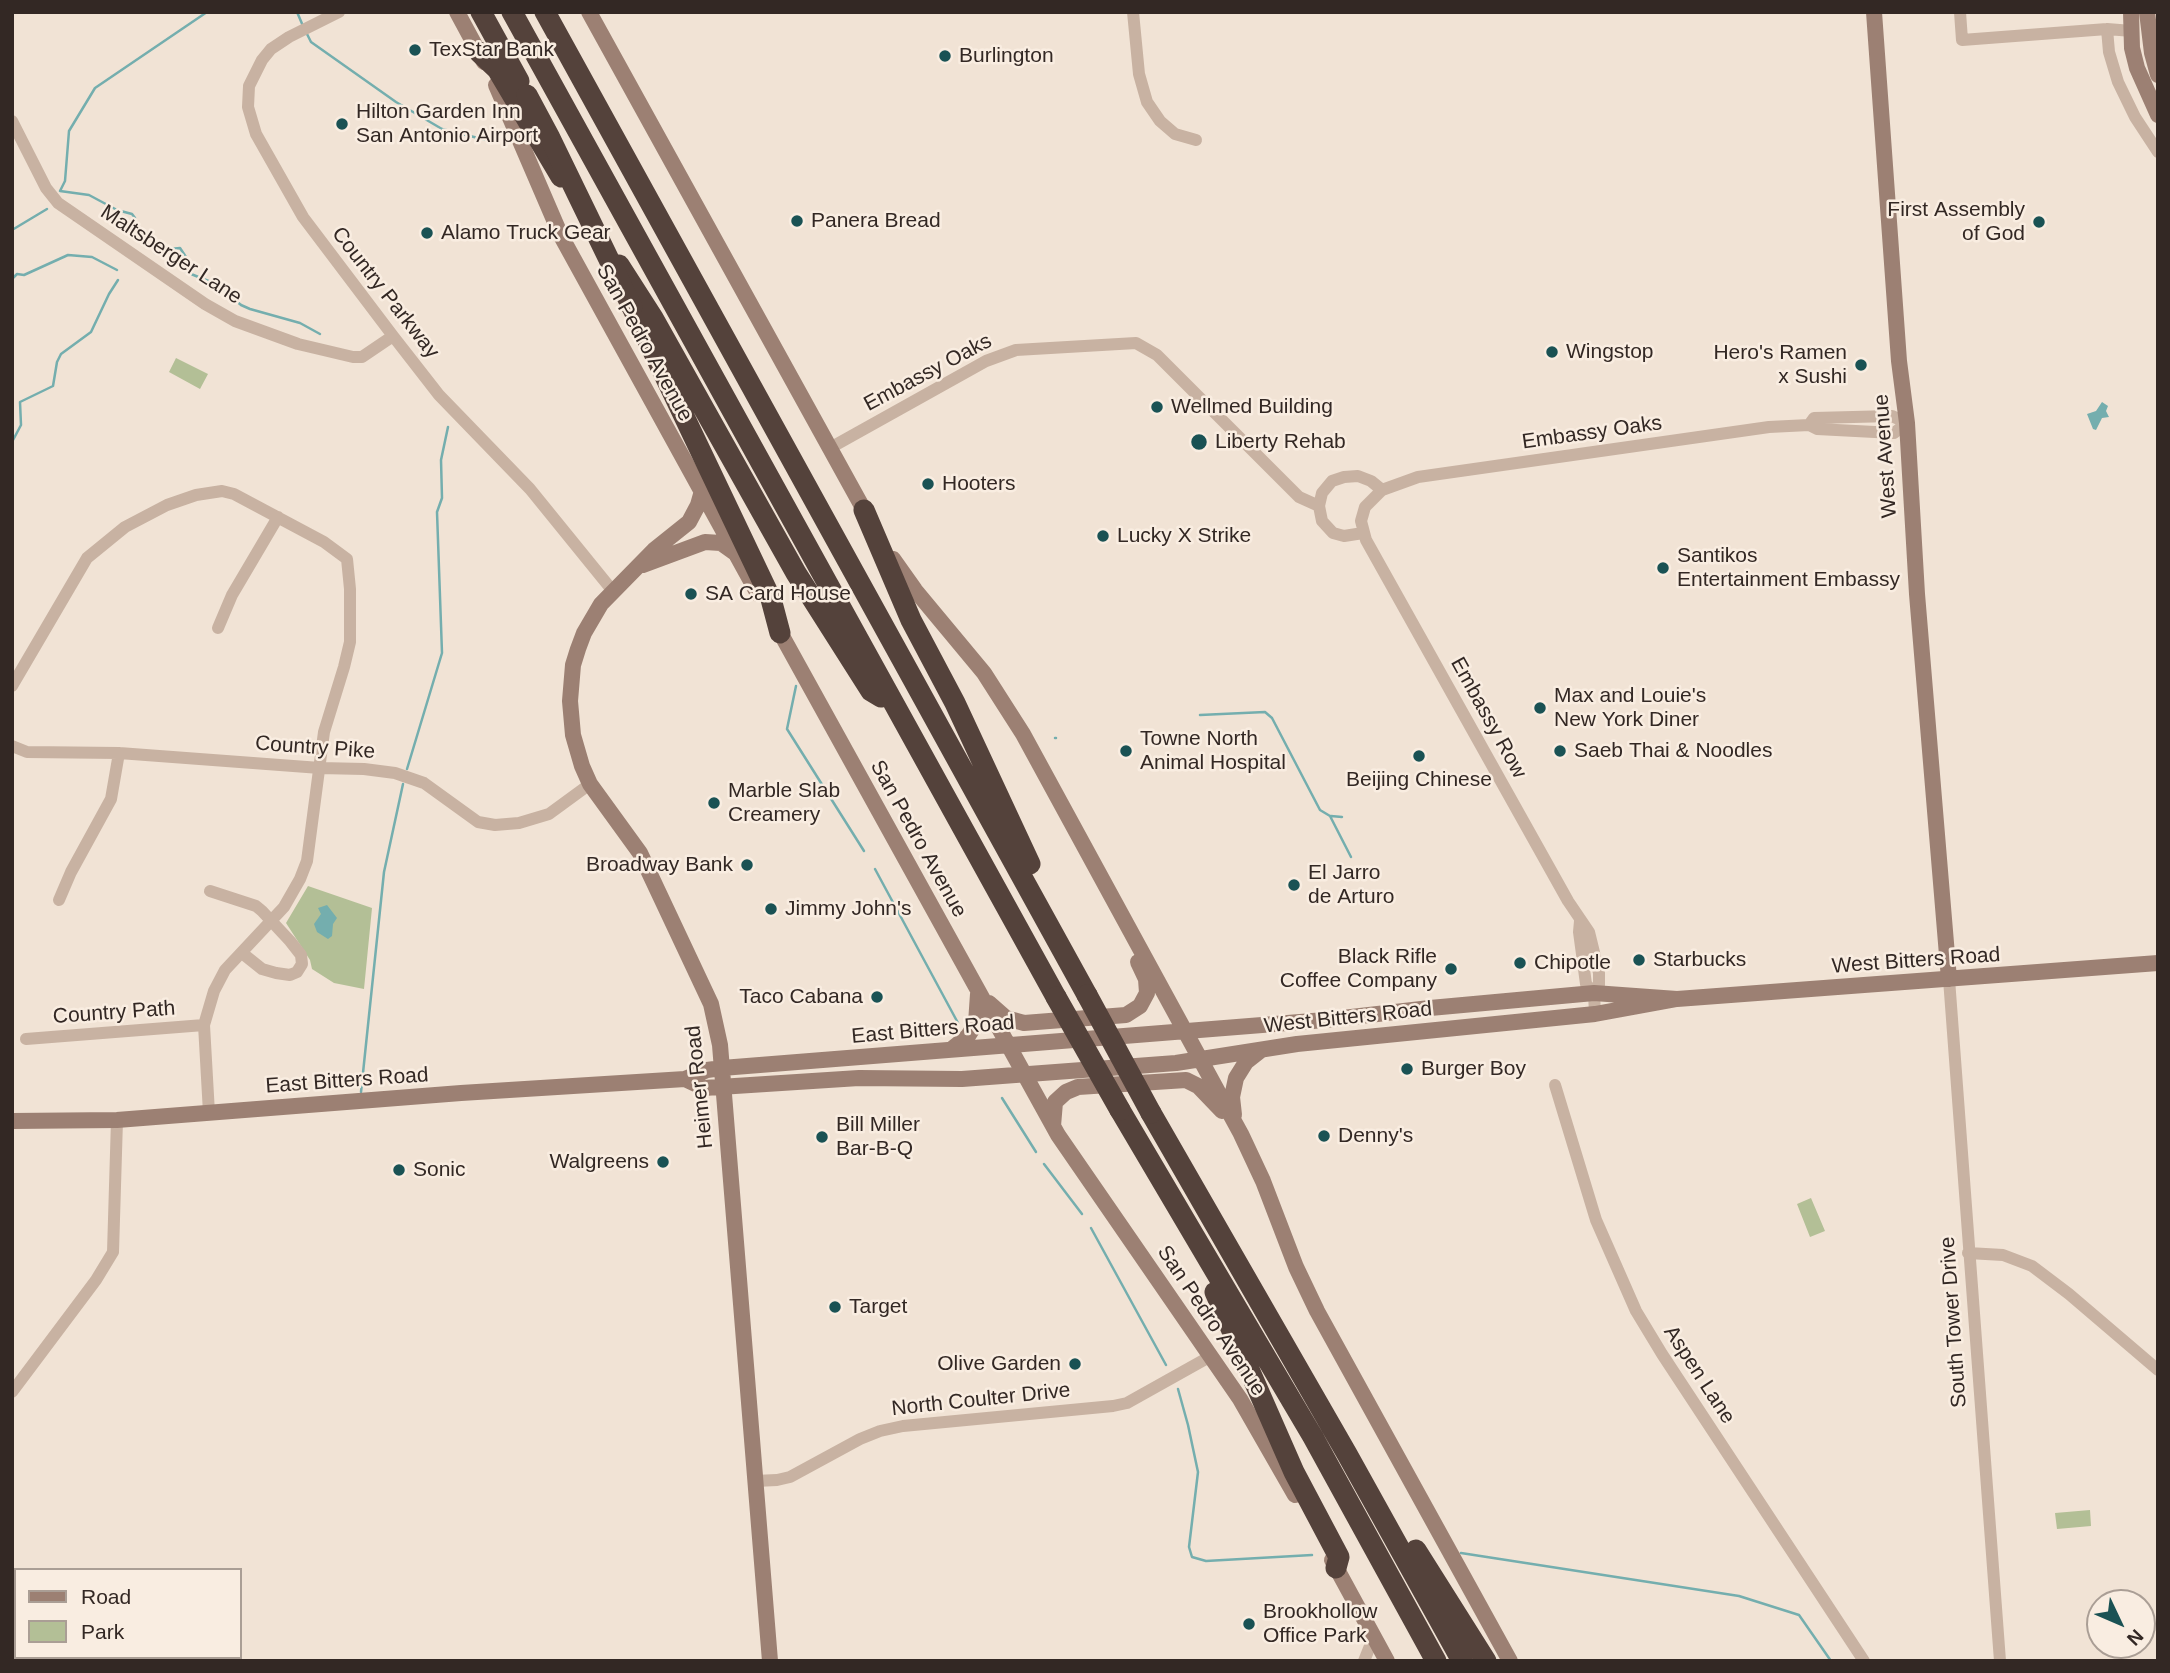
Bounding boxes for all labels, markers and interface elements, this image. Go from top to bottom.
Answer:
place label: TexStar Bank [429,37,554,63]
marker: TexStar Bank [407,42,423,58]
place label: Burlington [959,43,1054,69]
marker: Burlington [937,48,953,64]
place label: Hilton Garden Inn San Antonio Airport [356,99,538,149]
marker: Hilton Garden Inn San Antonio Airport [334,116,350,132]
place label: First Assembly of God [1887,197,2025,247]
street label: Maltsberger Lane [96,200,246,310]
place label: Panera Bread [811,208,941,234]
marker: Panera Bread [789,213,805,229]
marker: First Assembly of God [2031,214,2047,230]
place label: Alamo Truck Gear [441,220,611,246]
street label: Country Parkway [326,222,444,364]
marker: Alamo Truck Gear [419,225,435,241]
street label: San Pedro Avenue [590,260,698,426]
street label: Embassy Oaks [860,329,996,417]
place label: Wingstop [1566,339,1654,365]
place label: Hero's Ramen x Sushi [1713,340,1847,390]
marker: Wingstop [1544,344,1560,360]
marker: Hero's Ramen x Sushi [1853,357,1869,373]
street label: West Avenue [1869,393,1903,519]
place label: Wellmed Building [1171,394,1333,420]
marker: Wellmed Building [1149,399,1165,415]
street label: Embassy Oaks [1520,411,1664,455]
place label: Liberty Rehab [1215,429,1346,455]
marker: Liberty Rehab [1189,432,1209,452]
place label: Hooters [942,471,1016,497]
marker: Hooters [920,476,936,492]
place label: Lucky X Strike [1117,523,1251,549]
marker: Lucky X Strike [1095,528,1111,544]
place label: Santikos Entertainment Embassy [1677,543,1900,593]
marker: Santikos Entertainment Embassy [1655,560,1671,576]
place label: SA Card House [705,581,851,607]
marker: SA Card House [683,586,699,602]
street label: Embassy Row [1444,653,1532,783]
place label: Max and Louie's New York Diner [1554,683,1706,733]
marker: Max and Louie's New York Diner [1532,700,1548,716]
place label: Towne North Animal Hospital [1140,726,1286,776]
street label: Country Pike [254,731,376,765]
place label: Saeb Thai & Noodles [1574,738,1772,764]
marker: Towne North Animal Hospital [1118,743,1134,759]
marker: Saeb Thai & Noodles [1552,743,1568,759]
marker: Beijing Chinese [1411,748,1427,764]
street label: San Pedro Avenue [864,756,972,922]
place label: Beijing Chinese [1346,767,1492,793]
place label: Marble Slab Creamery [728,778,840,828]
marker: Marble Slab Creamery [706,795,722,811]
place label: Broadway Bank [586,852,733,878]
marker: Broadway Bank [739,857,755,873]
place label: El Jarro de Arturo [1308,860,1394,910]
marker: El Jarro de Arturo [1286,877,1302,893]
place label: Jimmy John's [785,896,912,922]
marker: Jimmy John's [763,901,779,917]
street label: West Bitters Road [1831,943,2001,979]
place label: Black Rifle Coffee Company [1280,944,1437,994]
place label: Starbucks [1653,947,1746,973]
place label: Chipotle [1534,950,1611,976]
marker: Starbucks [1631,952,1647,968]
marker: Chipotle [1512,955,1528,971]
marker: Black Rifle Coffee Company [1443,961,1459,977]
place label: Taco Cabana [739,984,863,1010]
marker: Taco Cabana [869,989,885,1005]
street label: Country Path [52,996,176,1030]
street label: West Bitters Road [1263,997,1433,1039]
street label: East Bitters Road [851,1010,1015,1050]
street label: Heimer Road [681,1024,719,1150]
place label: Burger Boy [1421,1056,1526,1082]
marker: Burger Boy [1399,1061,1415,1077]
street label: East Bitters Road [265,1063,429,1099]
place label: Bill Miller Bar-B-Q [836,1112,920,1162]
place label: Denny's [1338,1123,1413,1149]
marker: Denny's [1316,1128,1332,1144]
marker: Bill Miller Bar-B-Q [814,1129,830,1145]
place label: Walgreens [549,1149,649,1175]
marker: Walgreens [655,1154,671,1170]
place label: Sonic [413,1157,466,1183]
marker: Sonic [391,1162,407,1178]
street label: South Tower Drive [1935,1236,1973,1408]
street label: San Pedro Avenue [1151,1241,1271,1401]
place label: Target [849,1294,907,1320]
marker: Target [827,1299,843,1315]
street label: Aspen Lane [1658,1321,1740,1429]
place label: Olive Garden [937,1351,1061,1377]
marker: Olive Garden [1067,1356,1083,1372]
street label: North Coulter Drive [890,1378,1072,1422]
legend [14,1568,242,1659]
text: Road [81,1585,131,1608]
north arrow [2086,1589,2156,1659]
place label: Brookhollow Office Park [1263,1599,1377,1649]
marker: Brookhollow Office Park [1241,1616,1257,1632]
text: Park [81,1620,124,1643]
text: N [2123,1625,2147,1650]

